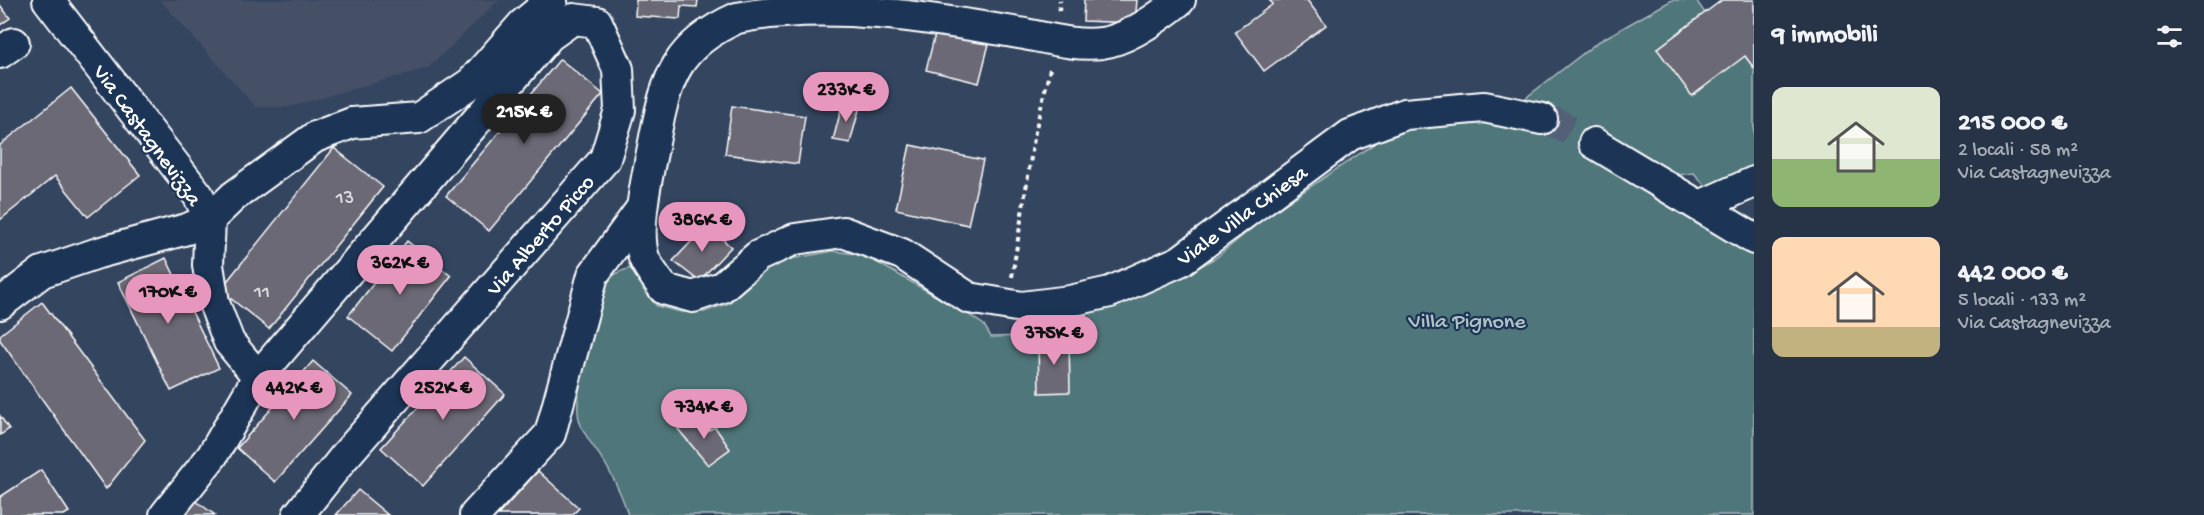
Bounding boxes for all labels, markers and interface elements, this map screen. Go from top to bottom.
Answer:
icon: filters [2153,20,2186,53]
text: 9 immobili [1772,21,1878,52]
street label: Via Castagnevizza [85,60,206,213]
pin: 233K € [797,72,895,123]
text: 233K € [817,80,875,103]
pin: 215K € [475,94,573,145]
text: 215K € [496,102,552,125]
text: 215 000 € [1958,109,2067,140]
icon: home [1820,111,1892,183]
text: 2 locali · 58 m² [1958,140,2078,163]
street label: Viale Villa Chiesa [1172,161,1314,274]
text: Via Castagnevizza [1958,163,2111,186]
street label: Via Alberto Picco [482,171,602,303]
house number: 13 [335,188,354,211]
pin: 386K € [653,202,751,253]
text: 386K € [672,210,732,233]
pin: 362K € [351,245,449,296]
text: 362K € [371,253,429,276]
text: 442 000 € [1958,259,2067,290]
icon: home [1820,261,1892,333]
pin: 170K € [119,274,217,325]
text: 170K € [139,282,197,305]
house number: 11 [253,282,270,305]
text: 5 locali · 133 m² [1958,290,2086,313]
park label: Villa Pignone [1407,310,1526,336]
text: Via Castagnevizza [1958,313,2111,336]
pin: 375K € [1005,315,1103,366]
text: 375K € [1025,323,1083,346]
pin: 442K € [245,370,343,421]
pin: 252K € [394,370,492,421]
text: 442K € [266,378,322,401]
text: 252K € [414,378,472,401]
pin: 734K € [655,389,753,440]
text: 734K € [675,397,733,420]

